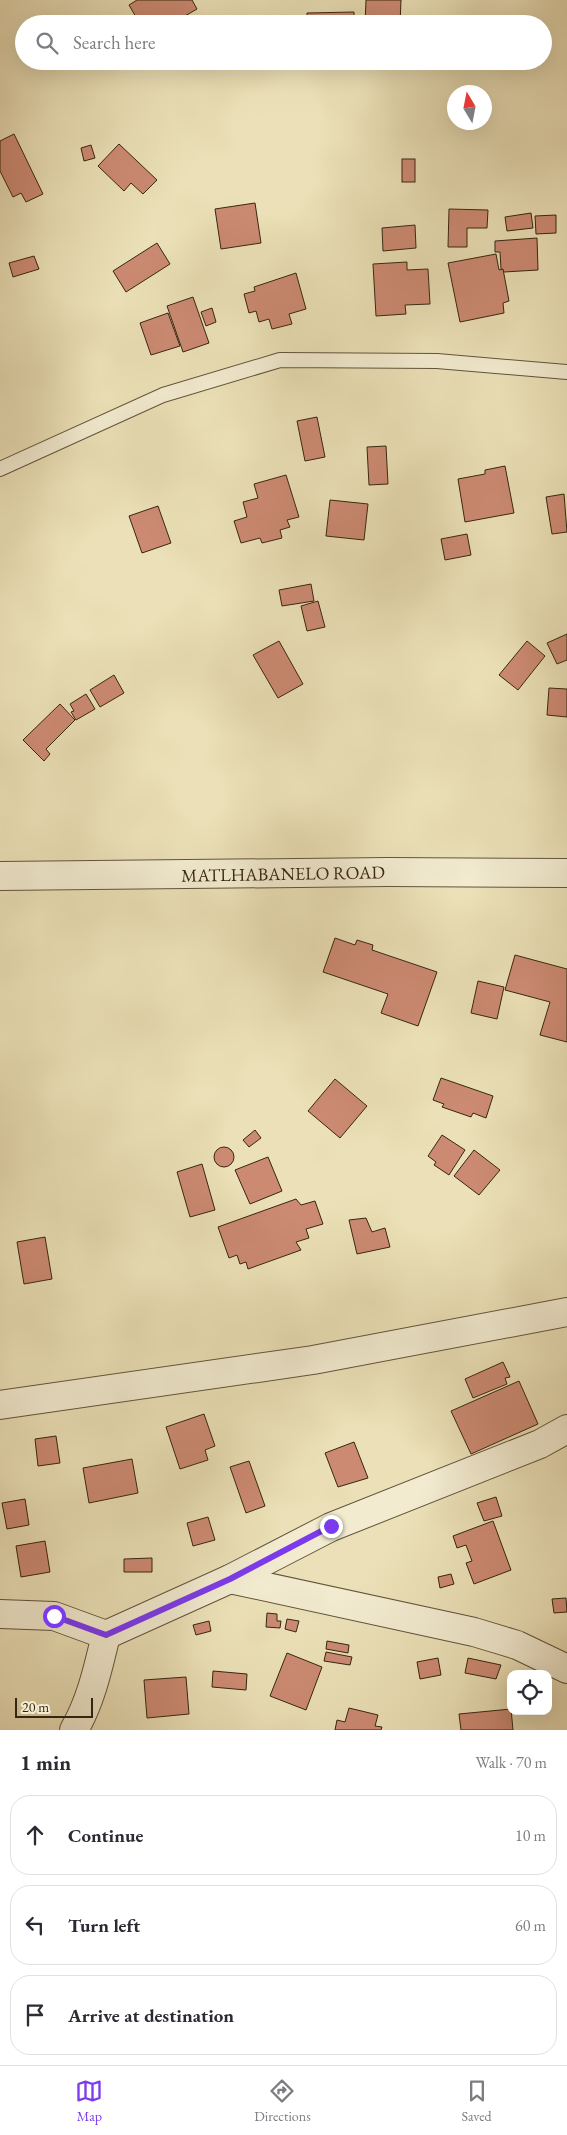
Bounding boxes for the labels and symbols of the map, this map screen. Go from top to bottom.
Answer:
north arrow [447,85,492,130]
street label: MATLHABANELO ROAD [181,860,385,887]
route end [320,1515,343,1538]
route start [43,1605,66,1628]
scale bar [15,1695,92,1718]

